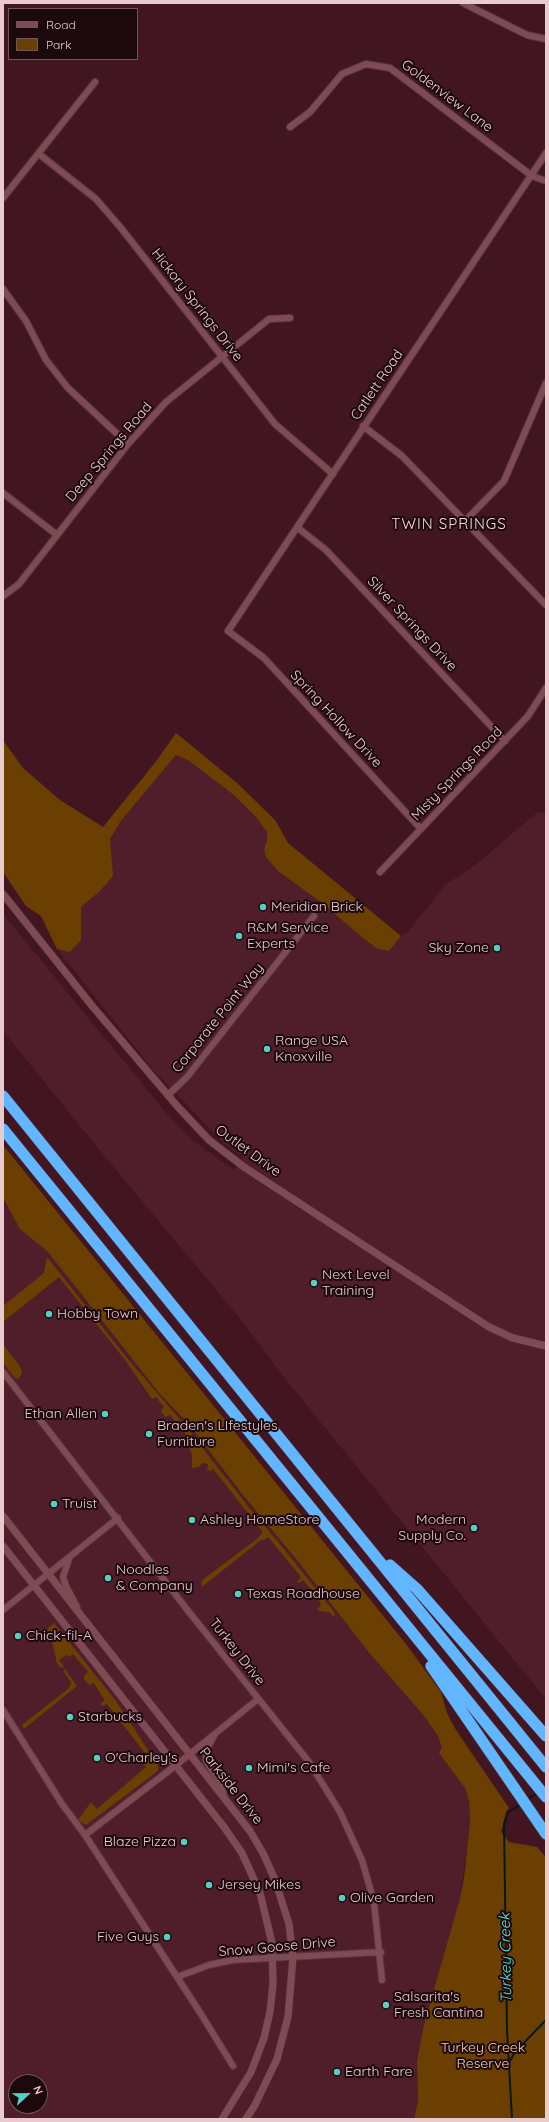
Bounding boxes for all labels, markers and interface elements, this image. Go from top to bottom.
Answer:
legend [8,8,138,60]
text: Road [46,17,76,32]
text: Park [46,37,71,52]
street label: Goldenview Lane [398,56,496,136]
street label: Hickory Springs Drive [148,245,246,365]
street label: Catlett Road [347,347,407,423]
street label: Deep Springs Road [62,399,156,505]
district label: TWIN SPRINGS [391,515,507,533]
street label: Silver Springs Drive [364,573,460,675]
street label: Spring Hollow Drive [287,667,385,771]
street label: Misty Springs Road [408,723,506,825]
place label: Meridian Brick [271,899,363,915]
marker: Meridian Brick [258,902,268,912]
place label: R&M Service Experts [247,920,329,952]
marker: R&M Service Experts [234,931,244,941]
place label: Sky Zone [428,940,489,956]
marker: Sky Zone [492,943,502,953]
street label: Corporate Point Way [169,960,267,1076]
place label: Range USA Knoxville [275,1033,348,1066]
marker: Range USA Knoxville [262,1044,272,1054]
street label: Outlet Drive [212,1122,284,1180]
place label: Next Level Training [322,1267,390,1300]
marker: Next Level Training [309,1278,319,1288]
place label: Hobby Town [57,1306,138,1322]
marker: Hobby Town [44,1309,54,1319]
place label: Ethan Allen [25,1406,97,1422]
marker: Ethan Allen [100,1409,110,1419]
place label: Braden's LIfestyles Furniture [157,1418,278,1450]
marker: Braden's LIfestyles Furniture [144,1429,154,1439]
place label: Truist [62,1496,97,1512]
marker: Truist [49,1499,59,1509]
place label: Ashley HomeStore [200,1512,319,1528]
place label: Modern Supply Co. [398,1512,466,1544]
marker: Ashley HomeStore [187,1515,197,1525]
marker: Modern Supply Co. [469,1523,479,1533]
place label: Noodles & Company [116,1562,193,1594]
marker: Noodles & Company [103,1573,113,1583]
place label: Texas Roadhouse [246,1586,360,1602]
marker: Texas Roadhouse [233,1589,243,1599]
street label: Turkey Drive [206,1615,268,1689]
place label: Chick-fil-A [26,1628,92,1644]
marker: Chick-fil-A [13,1631,23,1641]
place label: Starbucks [78,1709,142,1725]
marker: Starbucks [65,1712,75,1722]
street label: Parkside Drive [196,1744,266,1828]
place label: O'Charley's [105,1750,178,1766]
marker: O'Charley's [92,1753,102,1763]
place label: Mimi's Cafe [257,1760,330,1776]
marker: Mimi's Cafe [244,1763,254,1773]
place label: Blaze Pizza [104,1834,176,1850]
marker: Blaze Pizza [179,1837,189,1847]
place label: Jersey Mikes [217,1877,301,1893]
marker: Jersey Mikes [204,1880,214,1890]
place label: Olive Garden [350,1890,434,1906]
marker: Olive Garden [337,1893,347,1903]
water label: Turkey Creek [496,1913,516,2003]
place label: Five Guys [97,1929,159,1945]
marker: Five Guys [162,1932,172,1942]
street label: Snow Goose Drive [218,1934,336,1960]
place label: Salsarita's Fresh Cantina [394,1989,483,2022]
marker: Salsarita's Fresh Cantina [381,2000,391,2010]
park label: Turkey Creek Reserve [441,2040,525,2072]
place label: Earth Fare [345,2064,412,2080]
marker: Earth Fare [332,2067,342,2077]
north arrow [8,2074,48,2114]
text: N [30,2084,46,2096]

